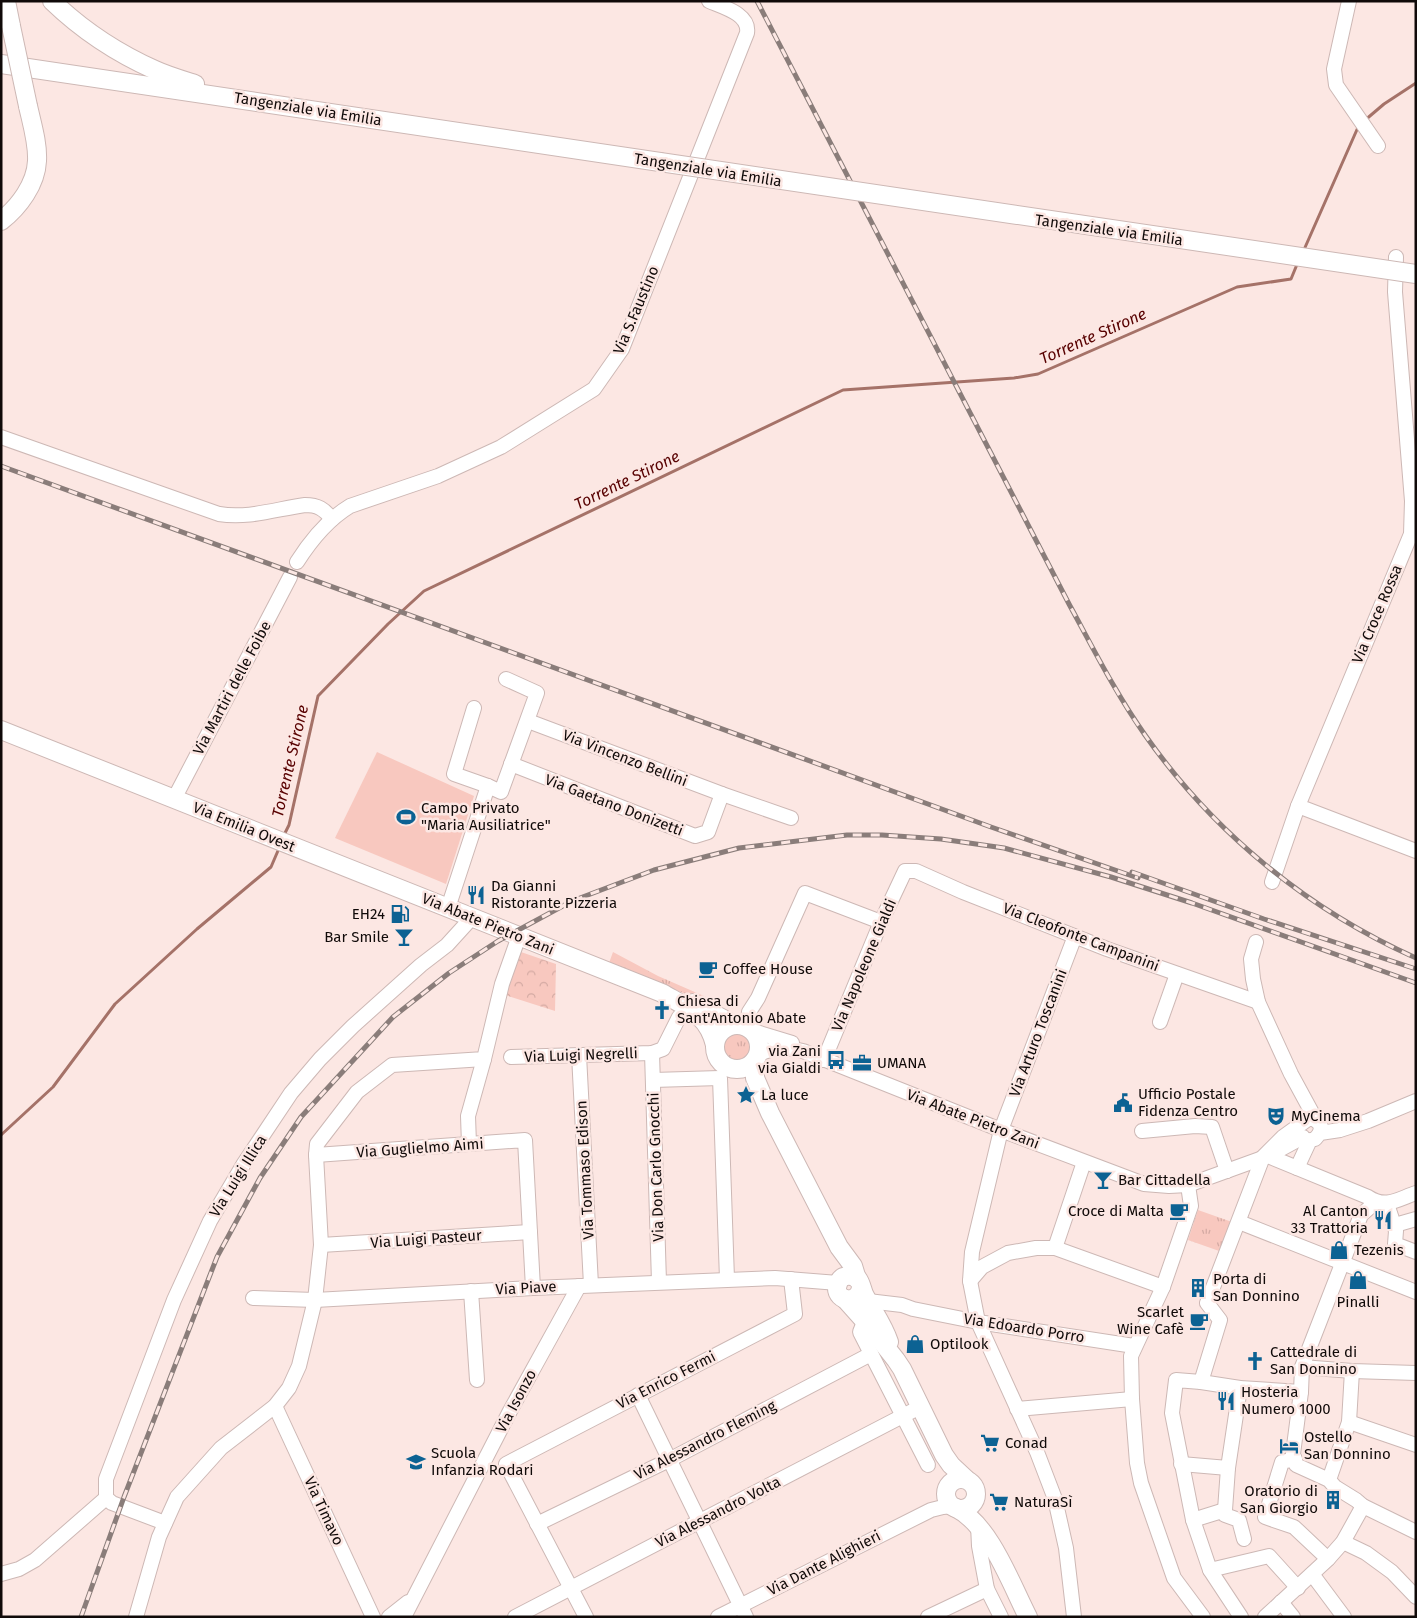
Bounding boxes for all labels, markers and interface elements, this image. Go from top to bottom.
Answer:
street label: Tangenziale via Emilia [233,88,383,130]
street label: Tangenziale via Emilia [633,149,783,191]
street label: Tangenziale via Emilia [1034,211,1184,249]
street label: Via S.Faustino [609,263,663,357]
water label: Torrente Stirone [1037,304,1149,368]
water label: Torrente Stirone [571,446,683,514]
street label: Via Croce Rossa [1348,562,1406,666]
street label: Via Martiri delle Foibe [189,618,275,758]
water label: Torrente Stirone [268,703,312,819]
street label: Via Vincenzo Bellini [560,726,690,790]
street label: Via Gaetano Donizetti [542,770,686,840]
street label: Via Emilia Ovest [190,798,298,856]
place label: Campo Privato "Maria Ausiliatrice" [421,799,551,834]
sports icon: Campo Privato "Maria Ausiliatrice" [395,806,417,828]
place label: Da Gianni Ristorante Pizzeria [491,877,617,912]
restaurant icon: Da Gianni Ristorante Pizzeria [465,884,487,906]
street label: Via Abate Pietro Zani [419,889,557,959]
street label: Via Napoleone Gialdi [828,896,900,1034]
street label: Via Cleofonte Campanini [1000,899,1162,975]
fuel station icon: EH24 [389,903,411,925]
place label: EH24 [352,905,385,923]
bar icon: Bar Smile [393,926,415,948]
place label: Bar Smile [324,928,389,946]
cafe icon: Coffee House [697,958,719,980]
place label: Coffee House [723,960,813,978]
street label: Via Arturo Toscanini [1005,967,1071,1099]
place label: Chiesa di Sant'Antonio Abate [677,992,806,1027]
church icon: Chiesa di Sant'Antonio Abate [651,999,673,1021]
place label: via Zani via Gialdi [758,1042,821,1077]
street label: Via Luigi Negrelli [524,1044,638,1066]
bus stop icon: via Zani via Gialdi [825,1049,847,1071]
office icon: UMANA [851,1052,873,1074]
place label: UMANA [877,1054,926,1072]
place icon: La luce [735,1084,757,1106]
street label: Via Abate Pietro Zani [904,1085,1042,1153]
place label: Ufficio Postale Fidenza Centro [1138,1085,1238,1120]
place label: La luce [761,1086,809,1104]
street label: Via Don Carlo Gnocchi [644,1092,668,1242]
public building icon: Ufficio Postale Fidenza Centro [1112,1092,1134,1114]
street label: Via Tommaso Edison [572,1100,598,1240]
theatre icon: MyCinema [1265,1105,1287,1127]
place label: MyCinema [1291,1107,1361,1125]
street label: Via Luigi Illica [206,1132,270,1220]
street label: Via Guglielmo Aimi [356,1135,484,1161]
bar icon: Bar Cittadella [1092,1169,1114,1191]
place label: Bar Cittadella [1118,1171,1211,1189]
cafe icon: Croce di Malta [1168,1200,1190,1222]
place label: Croce di Malta [1068,1202,1164,1220]
place label: Al Canton 33 Trattoria [1291,1202,1368,1237]
restaurant icon: Al Canton 33 Trattoria [1372,1209,1394,1231]
street label: Via Luigi Pasteur [370,1226,483,1252]
shop icon: Tezenis [1328,1239,1350,1261]
place label: Tezenis [1354,1241,1404,1259]
shop icon: Pinalli [1347,1269,1369,1291]
place label: Porta di San Donnino [1213,1270,1300,1305]
street label: Via Piave [495,1277,557,1299]
building icon: Porta di San Donnino [1187,1277,1209,1299]
place label: Pinalli [1337,1293,1379,1311]
place label: Scarlet Wine Cafè [1117,1303,1185,1338]
street label: Via Edoardo Porro [962,1310,1086,1346]
cafe icon: Scarlet Wine Cafè [1188,1310,1210,1332]
shop icon: Optilook [904,1333,926,1355]
place label: Optilook [930,1335,989,1353]
place label: Cattedrale di San Donnino [1270,1343,1357,1378]
street label: Via Enrico Fermi [613,1347,719,1413]
church icon: Cattedrale di San Donnino [1244,1350,1266,1372]
street label: Via Isonzo [492,1366,540,1436]
place label: Hosteria Numero 1000 [1241,1383,1331,1418]
restaurant icon: Hosteria Numero 1000 [1215,1390,1237,1412]
street label: Via Alessandro Fleming [631,1396,779,1484]
place label: Ostello San Donnino [1304,1428,1391,1463]
supermarket icon: Conad [979,1432,1001,1454]
place label: Conad [1005,1434,1048,1452]
hotel icon: Ostello San Donnino [1278,1435,1300,1457]
place label: Scuola Infanzia Rodari [431,1444,534,1479]
school or university icon: Scuola Infanzia Rodari [405,1451,427,1473]
street label: Via Alessandro Volta [652,1473,784,1551]
street label: Via Timavo [300,1474,348,1548]
place label: Oratorio di San Giorgio [1240,1482,1318,1517]
building icon: Oratorio di San Giorgio [1322,1489,1344,1511]
supermarket icon: NaturaSì [988,1491,1010,1513]
place label: NaturaSì [1014,1493,1073,1511]
street label: Via Dante Alighieri [764,1527,884,1599]

